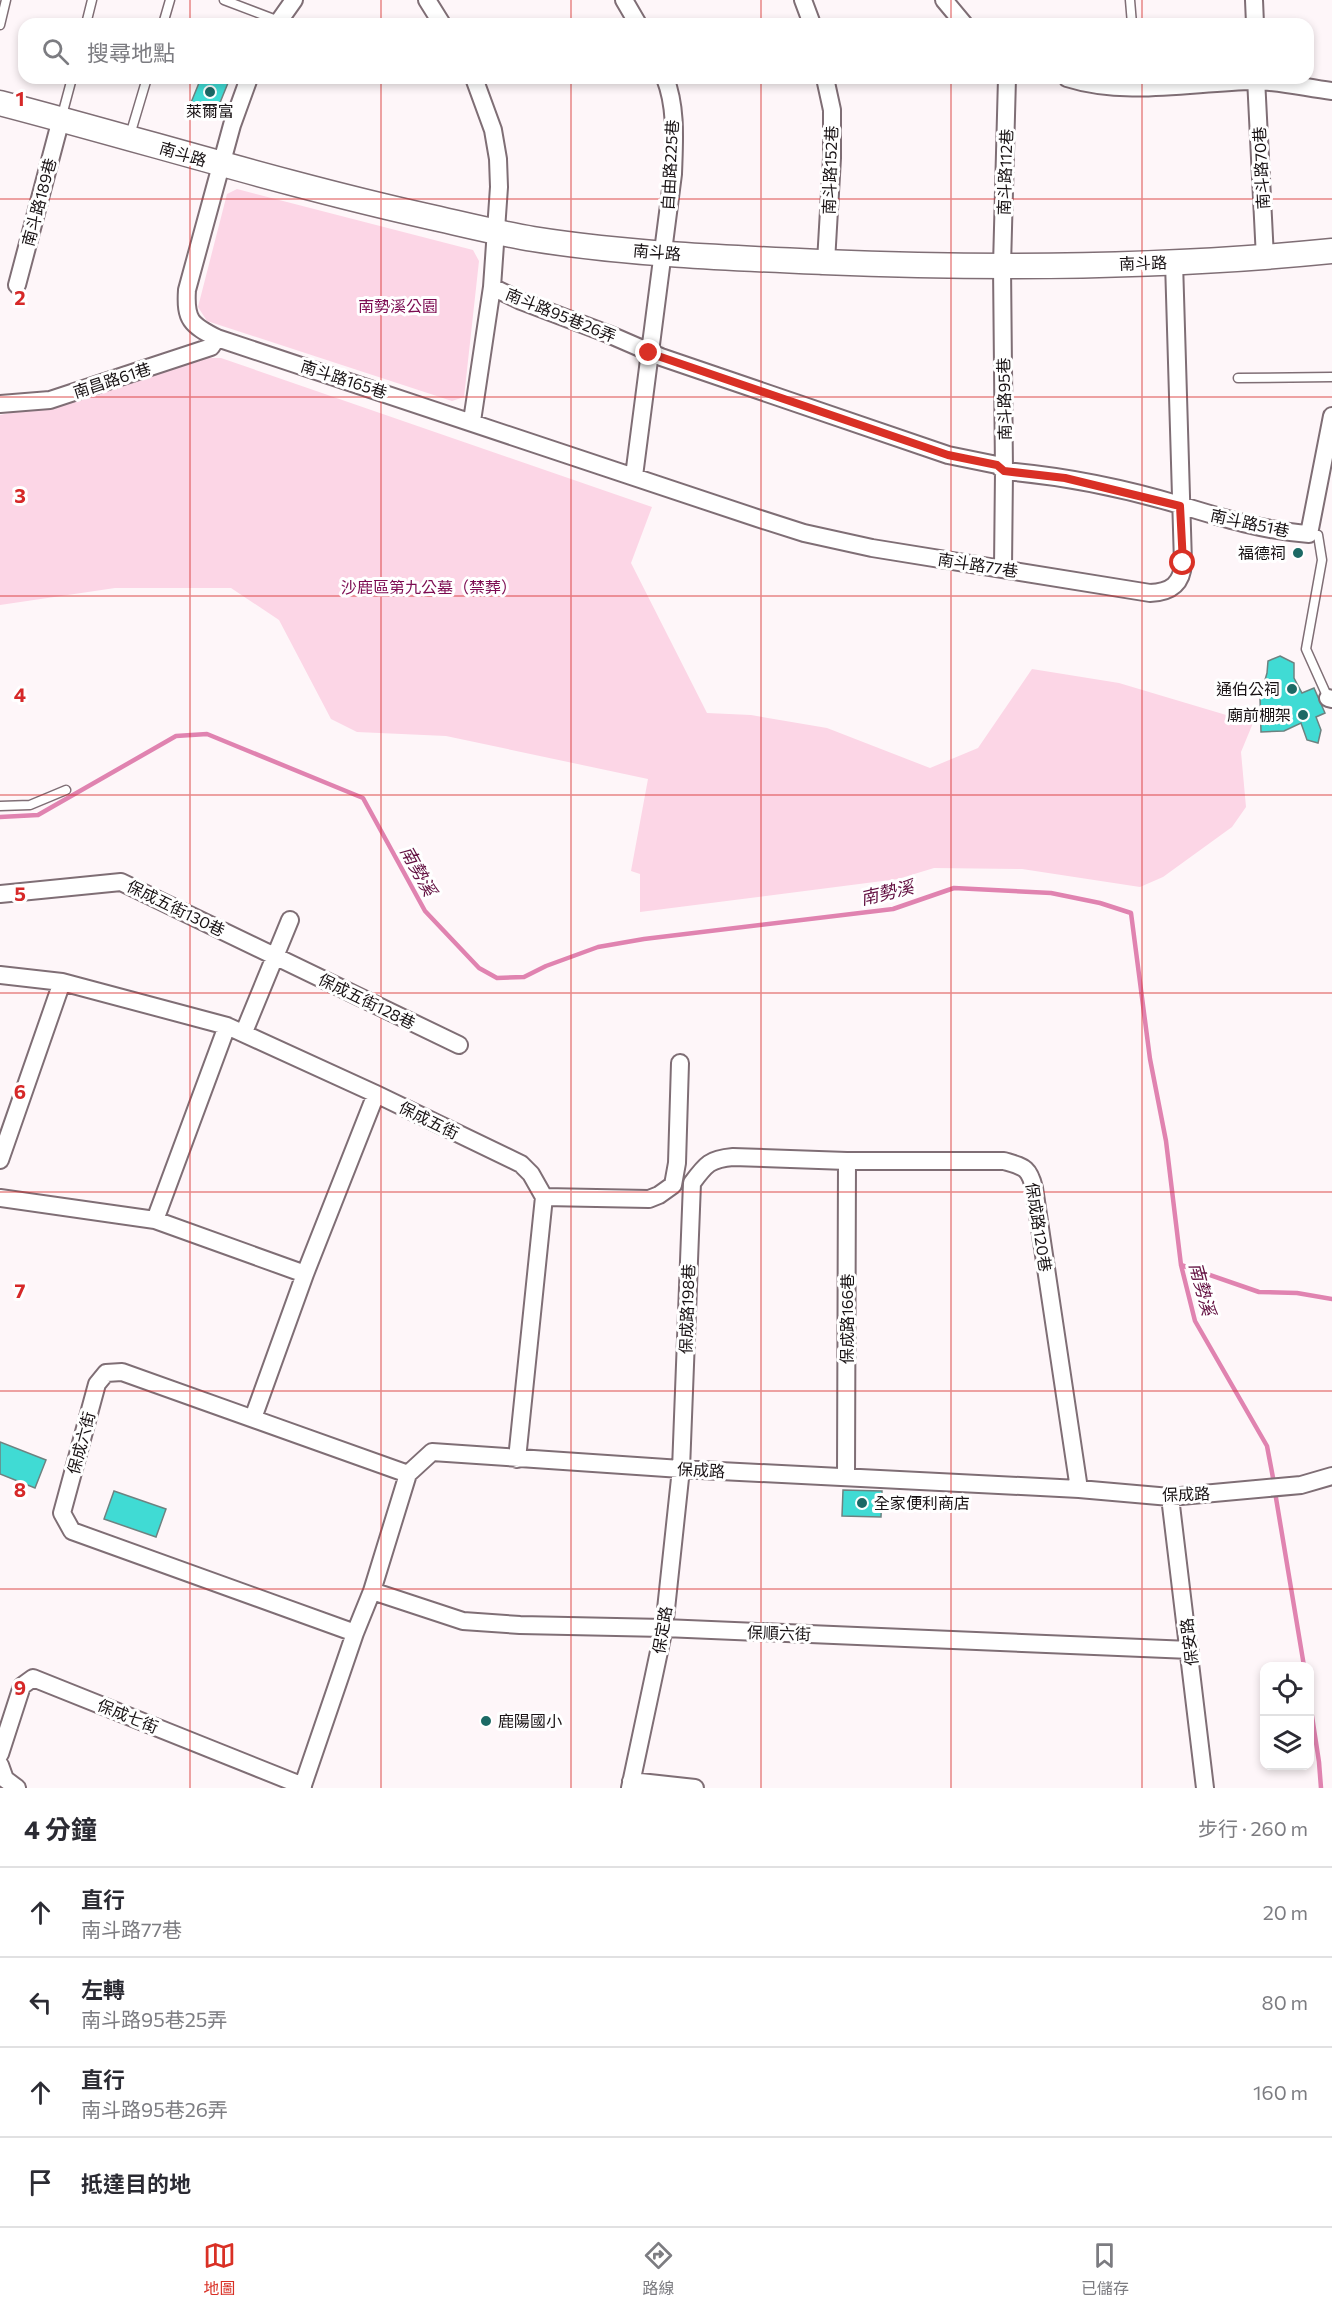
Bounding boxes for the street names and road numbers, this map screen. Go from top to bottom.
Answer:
street label: 自由路225巷 [658,119,681,211]
street label: 南斗路152巷 [818,125,841,215]
street label: 南斗路70巷 [1249,126,1272,210]
street label: 南斗路112巷 [993,128,1016,216]
street label: 南斗路 [157,137,209,170]
street label: 南斗路189巷 [18,156,59,248]
street label: 南斗路 [632,240,682,263]
street label: 南斗路 [1119,252,1167,273]
street label: 南斗路95巷26弄 [503,284,619,345]
street label: 南斗路165巷 [299,356,390,401]
street label: 南斗路95巷 [993,357,1014,441]
street label: 南昌路61巷 [71,358,153,401]
street label: 南斗路51巷 [1209,505,1291,540]
street label: 南斗路77巷 [937,549,1020,580]
street label: 保成五街130巷 [124,876,228,939]
street label: 保成五街128巷 [316,969,419,1032]
street label: 保成五街 [396,1097,462,1142]
street label: 保成路120巷 [1023,1181,1056,1273]
street label: 保成路198巷 [675,1264,698,1354]
street label: 保成路166巷 [837,1274,856,1364]
street label: 保成六街 [63,1409,98,1476]
street label: 保成路 [677,1459,725,1480]
street label: 保成路 [1162,1483,1210,1504]
street label: 保定路 [648,1605,675,1655]
street label: 保安路 [1176,1617,1201,1667]
street label: 保順六街 [747,1622,811,1643]
street label: 保成七街 [95,1695,161,1736]

